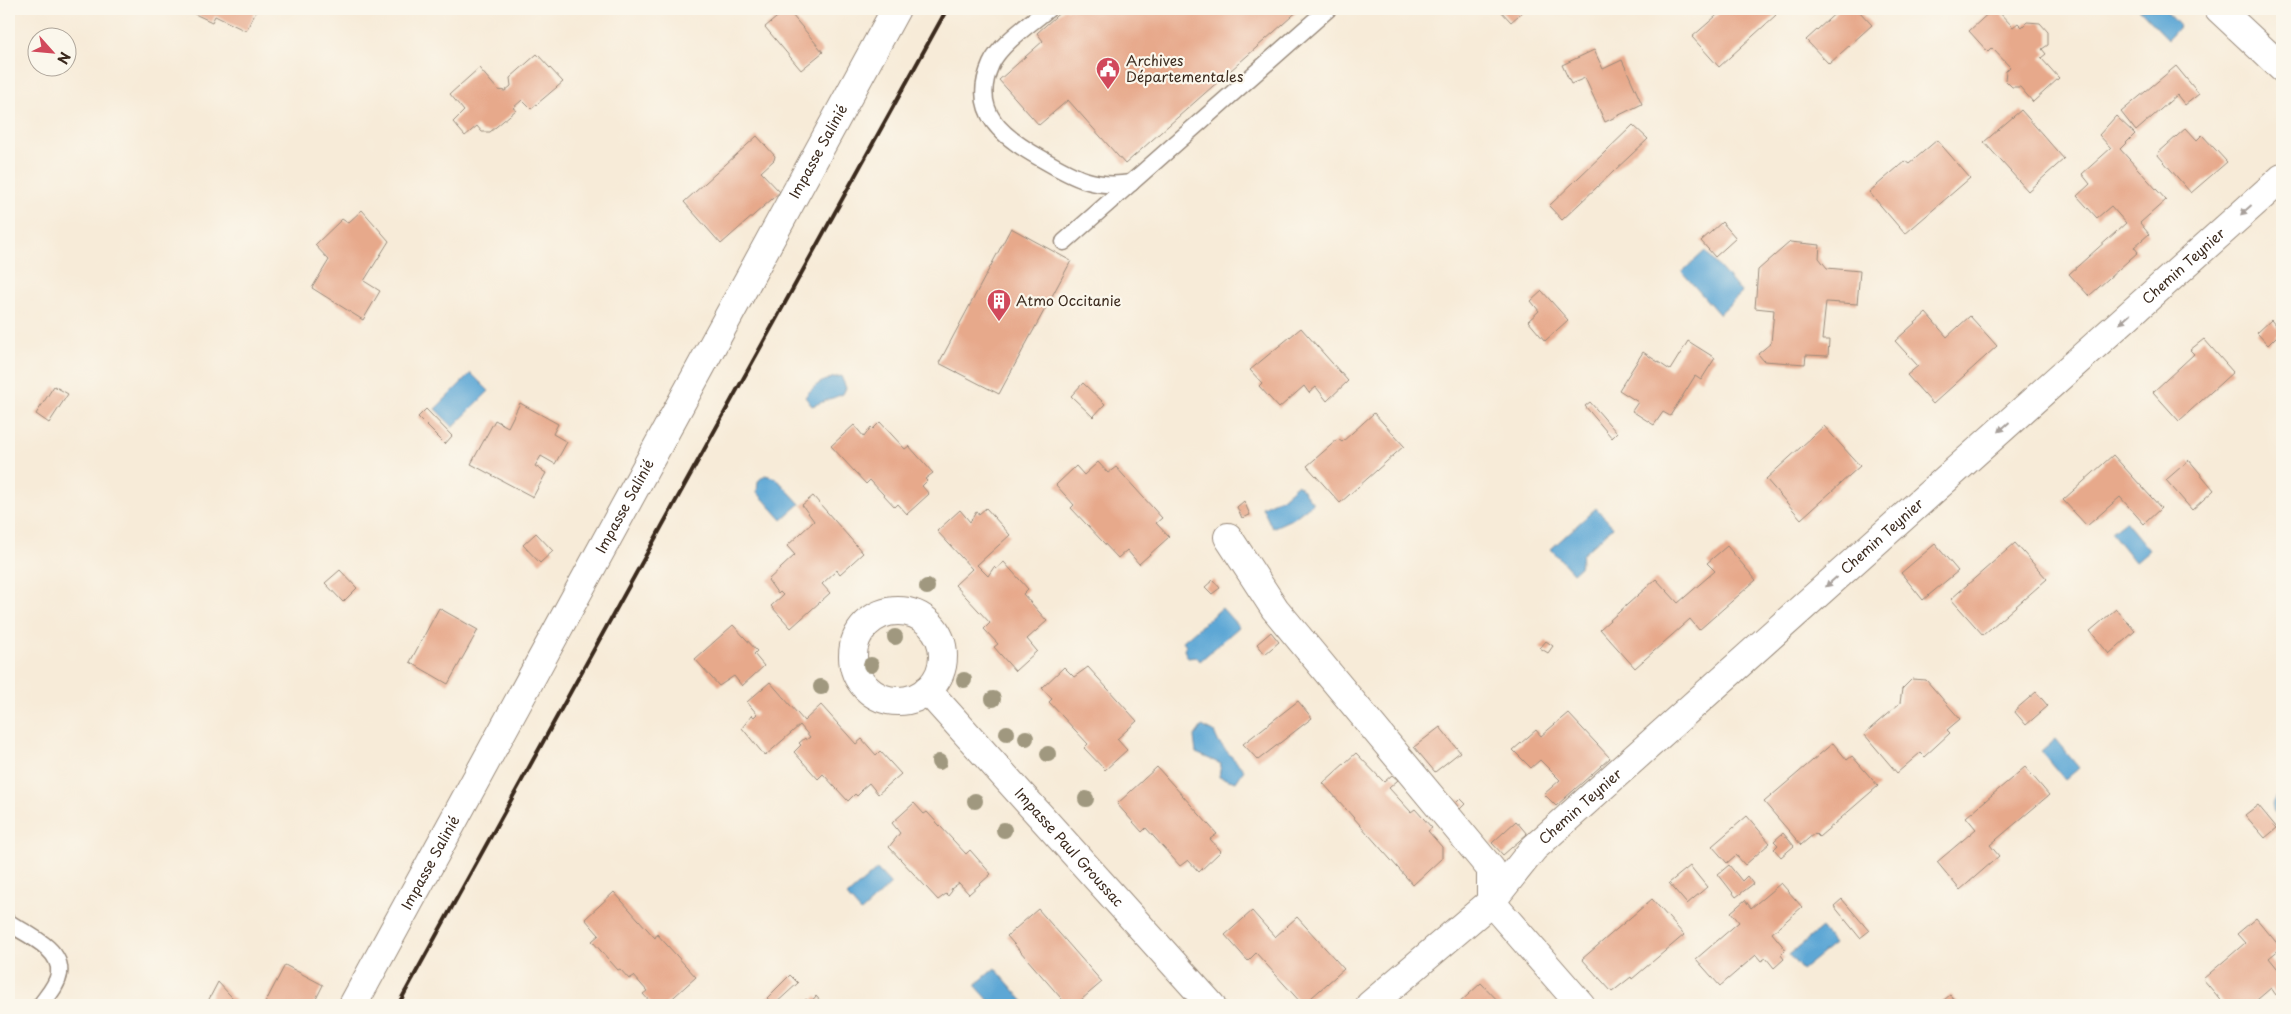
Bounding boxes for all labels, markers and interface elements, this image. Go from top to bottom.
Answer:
north arrow [28,28,78,78]
text: N [52,48,76,68]
place label: Archives Départementales [1126,50,1243,87]
public building icon: Archives Départementales [1095,56,1121,90]
street label: Impasse Salinié [784,100,852,202]
one-way arrow [2239,205,2252,216]
street label: Chemin Teynier [2137,223,2230,309]
building icon: Atmo Occitanie [986,288,1012,322]
place label: Atmo Occitanie [1016,290,1122,311]
one-way arrow [2119,313,2131,325]
one-way arrow [1998,421,2010,433]
street label: Impasse Salinié [590,455,659,557]
street label: Chemin Teynier [1835,493,1928,579]
one-way arrow [1825,576,1837,588]
street label: Chemin Teynier [1534,763,1626,849]
street label: Impasse Paul Groussac [1010,783,1129,911]
street label: Impasse Salinié [396,811,464,913]

